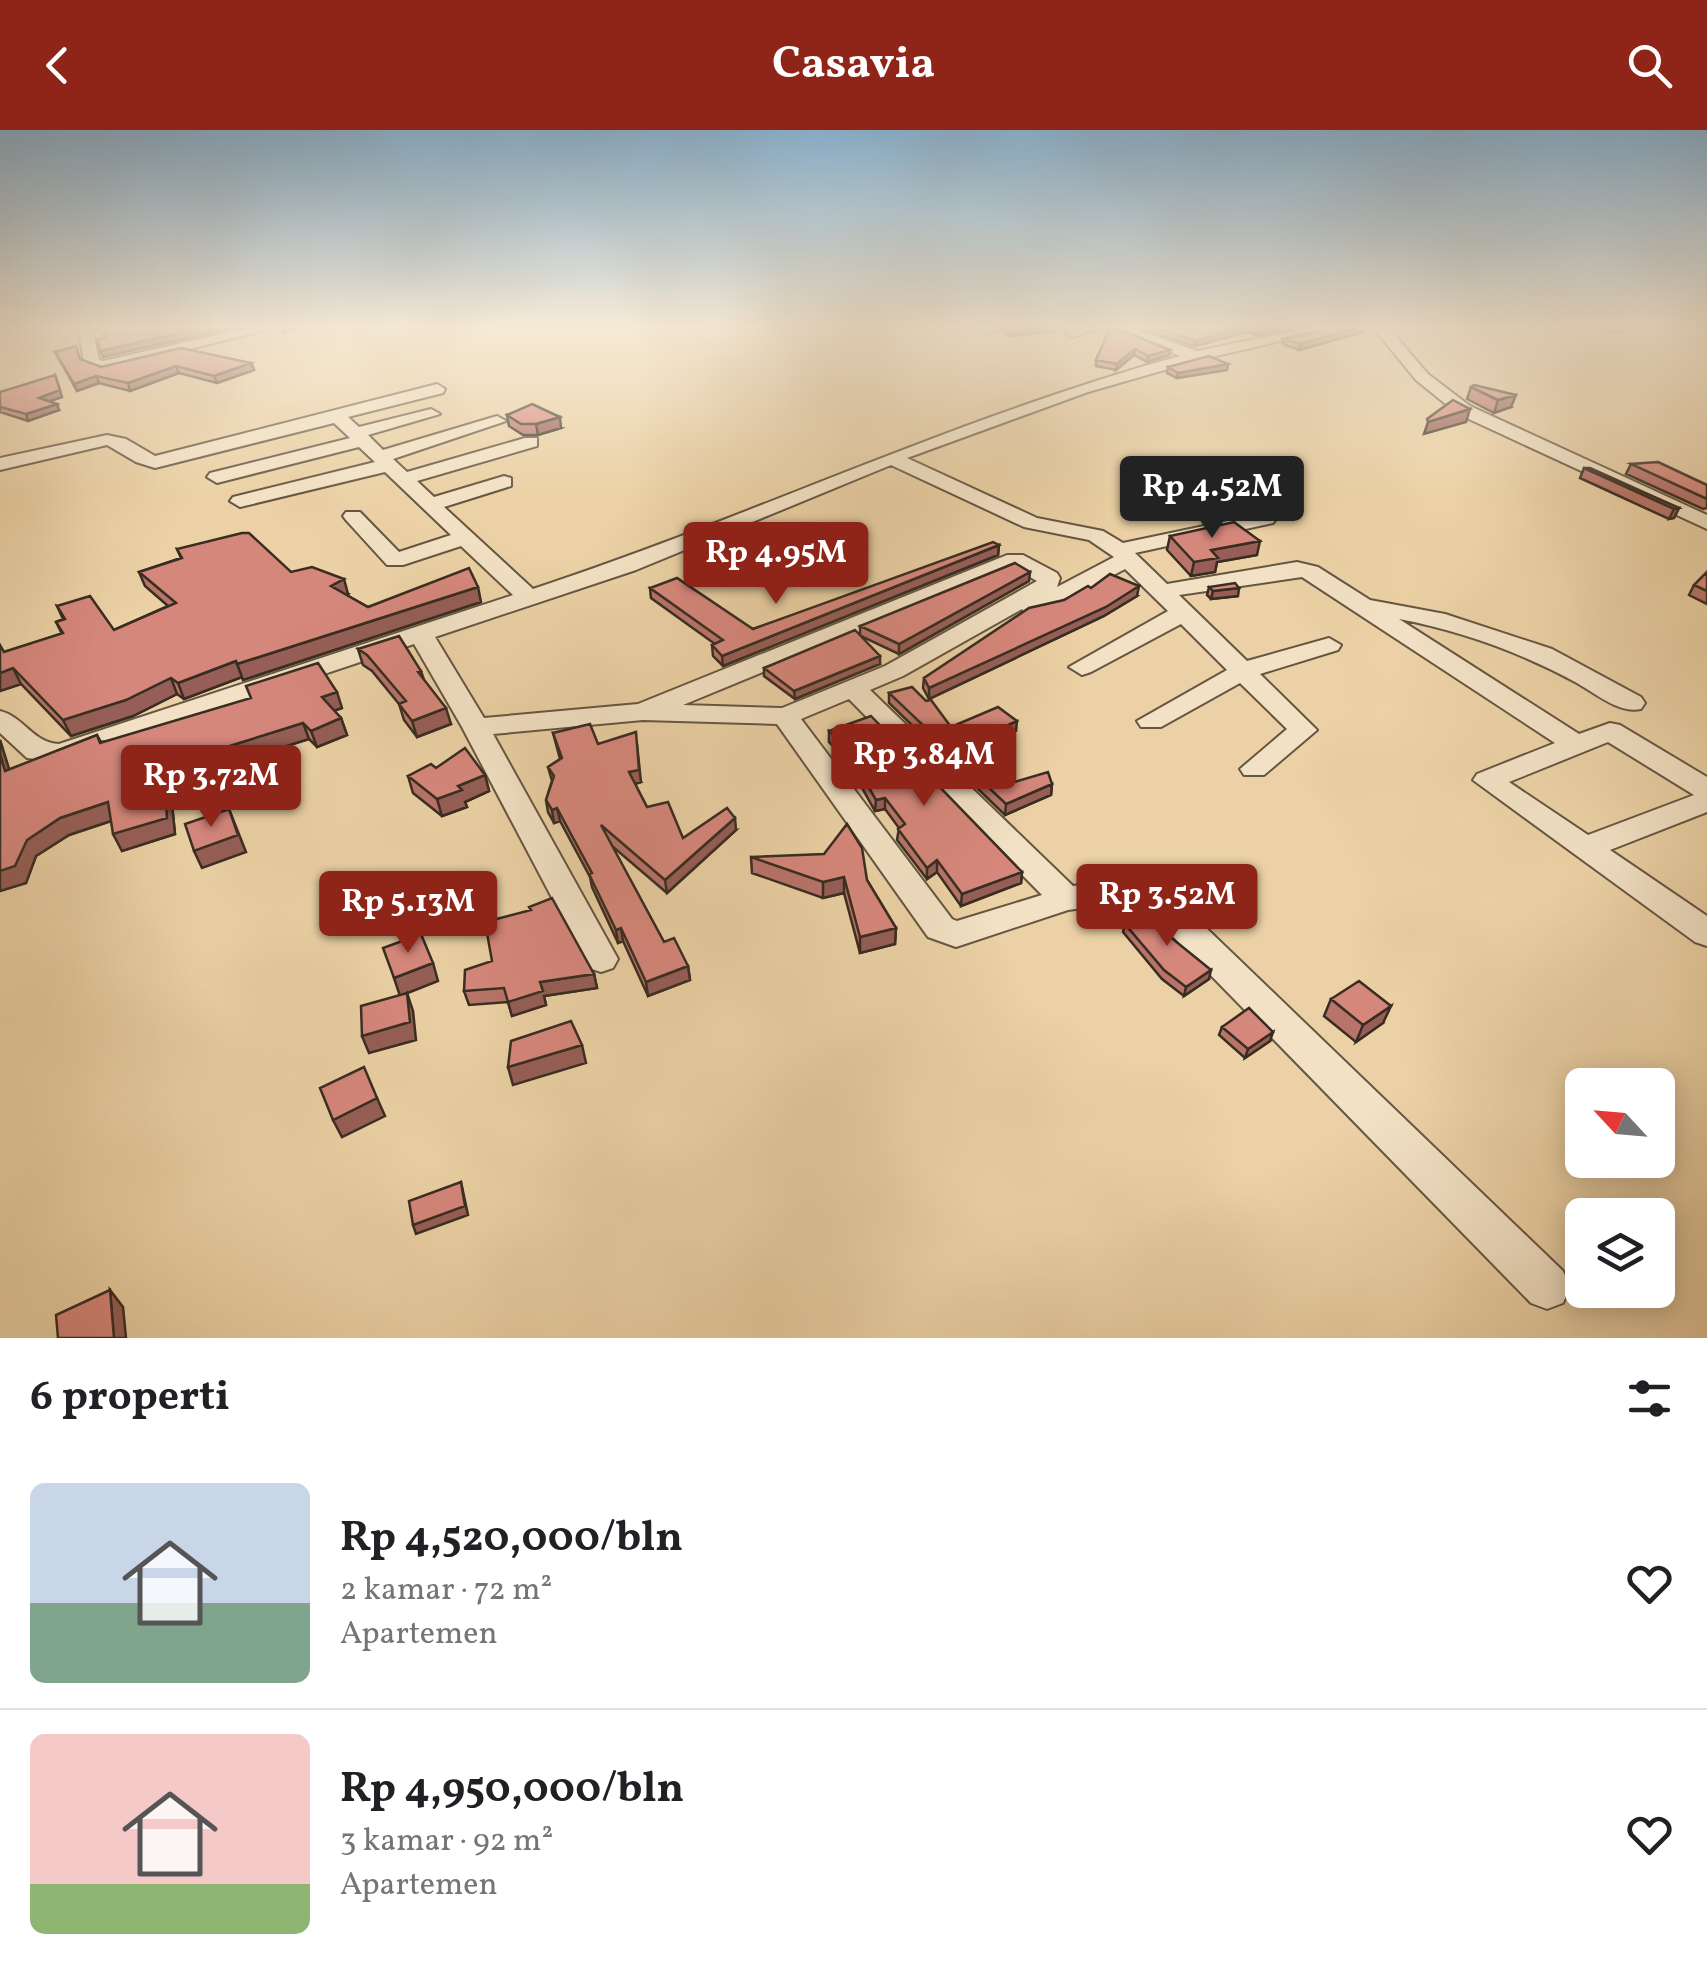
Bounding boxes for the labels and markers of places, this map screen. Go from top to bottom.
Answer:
pin: Rp 4.52M [1109,456,1315,541]
pin: Rp 4.95M [673,522,879,607]
pin: Rp 3.84M [821,724,1027,809]
pin: Rp 3.72M [108,745,314,830]
pin: Rp 3.52M [1064,864,1270,949]
pin: Rp 5.13M [305,871,511,956]

